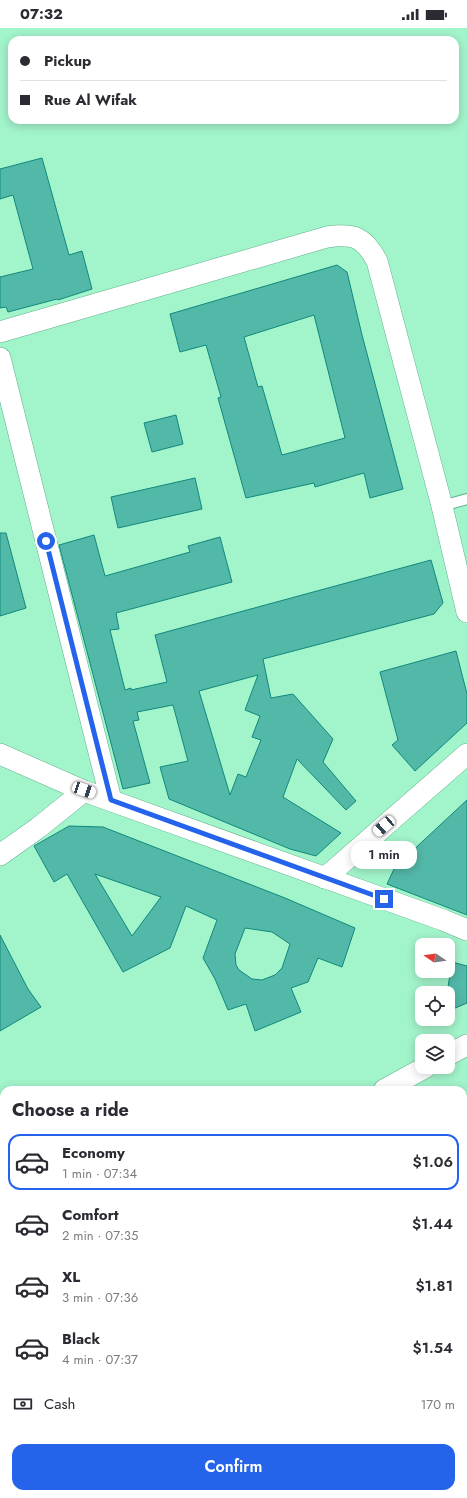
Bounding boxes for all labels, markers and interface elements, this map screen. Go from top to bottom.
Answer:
text: 07:32 [20,3,63,25]
text: Pickup [44,50,91,72]
text: Rue Al Wifak [44,89,137,111]
route start [37,532,55,550]
car [71,780,97,800]
car [371,814,397,838]
callout: 1 min [351,841,417,869]
text: 1 min [368,845,400,864]
route end [375,890,393,908]
north arrow [415,938,455,978]
map controls [415,938,455,1074]
button: locate [415,986,455,1026]
button: layers [415,1034,455,1074]
text: Choose a ride [12,1097,129,1123]
text: Economy [62,1142,125,1164]
icon: car [14,1144,50,1180]
text: $1.06 [413,1151,453,1173]
text: 1 min · 07:34 [62,1164,137,1183]
text: Comfort [62,1204,119,1226]
icon: car [14,1206,50,1242]
text: $1.44 [412,1213,453,1235]
text: 2 min · 07:35 [62,1226,138,1245]
text: XL [62,1266,80,1288]
icon: car [14,1268,50,1304]
text: $1.81 [415,1275,453,1297]
text: 3 min · 07:36 [62,1288,138,1307]
text: Black [62,1328,100,1350]
icon: car [14,1330,50,1366]
text: $1.54 [413,1337,453,1359]
text: 4 min · 07:37 [62,1350,138,1369]
icon: cash [12,1393,34,1415]
text: Cash [44,1393,75,1415]
text: 170 m [420,1395,455,1414]
button: Confirm [12,1444,455,1490]

